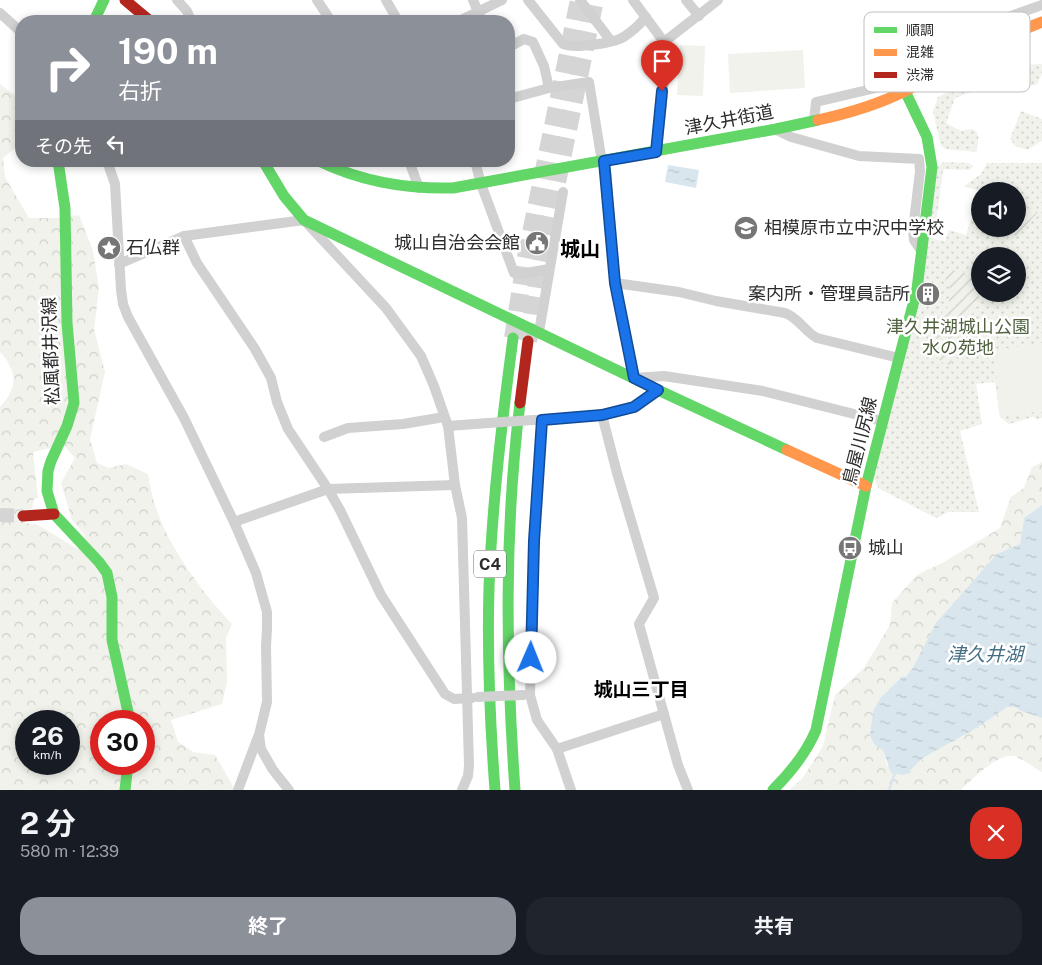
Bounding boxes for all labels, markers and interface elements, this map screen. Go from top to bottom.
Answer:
legend [864,12,1030,92]
text: 順調 [906,22,934,38]
text: 190 m [118,31,218,72]
icon: right [35,35,100,100]
pin [641,40,683,91]
text: 混雑 [906,44,934,60]
icon: arrive [648,47,676,75]
text: 渋滞 [906,67,934,83]
text: 右折 [118,78,162,104]
street label: 津久井街道 [683,101,775,138]
icon: left [102,130,130,158]
text: その先 [35,135,92,157]
map controls [971,182,1026,302]
button: sound [971,182,1026,237]
school or university icon: 相模原市立中沢中学校 [733,215,759,241]
place label: 相模原市立中沢中学校 [764,217,944,238]
public building icon: 城山自治会会館 [524,230,550,256]
place label: 城山自治会会館 [394,232,520,253]
place icon: 石仏群 [96,235,122,261]
place label: 石仏群 [126,237,180,258]
district label: 城山 [560,237,600,261]
button: layers [971,247,1026,302]
building icon: 案内所・管理員詰所 [915,281,941,307]
place label: 案内所・管理員詰所 [748,283,910,304]
street label: 松風都井沢線 [38,297,63,405]
park label: 津久井湖城山公園 水の苑地 [886,316,1030,358]
street label: 鳥屋川尻線 [838,395,881,487]
bus stop icon: 城山 [837,535,863,561]
place label: 城山 [868,537,904,558]
road number: C4 [474,550,506,578]
position arrow [504,631,556,683]
water label: 津久井湖 [947,643,1026,665]
district label: 城山三丁目 [593,678,689,700]
speed limit sign: 30 [90,710,155,775]
text: 26 [31,721,64,751]
text: km/h [33,748,62,762]
text: 2 分 [20,805,76,841]
button: close [970,807,1022,859]
text: 580 m · 12:39 [20,842,119,861]
button: 終了 [20,897,516,955]
button: 共有 [526,897,1022,955]

